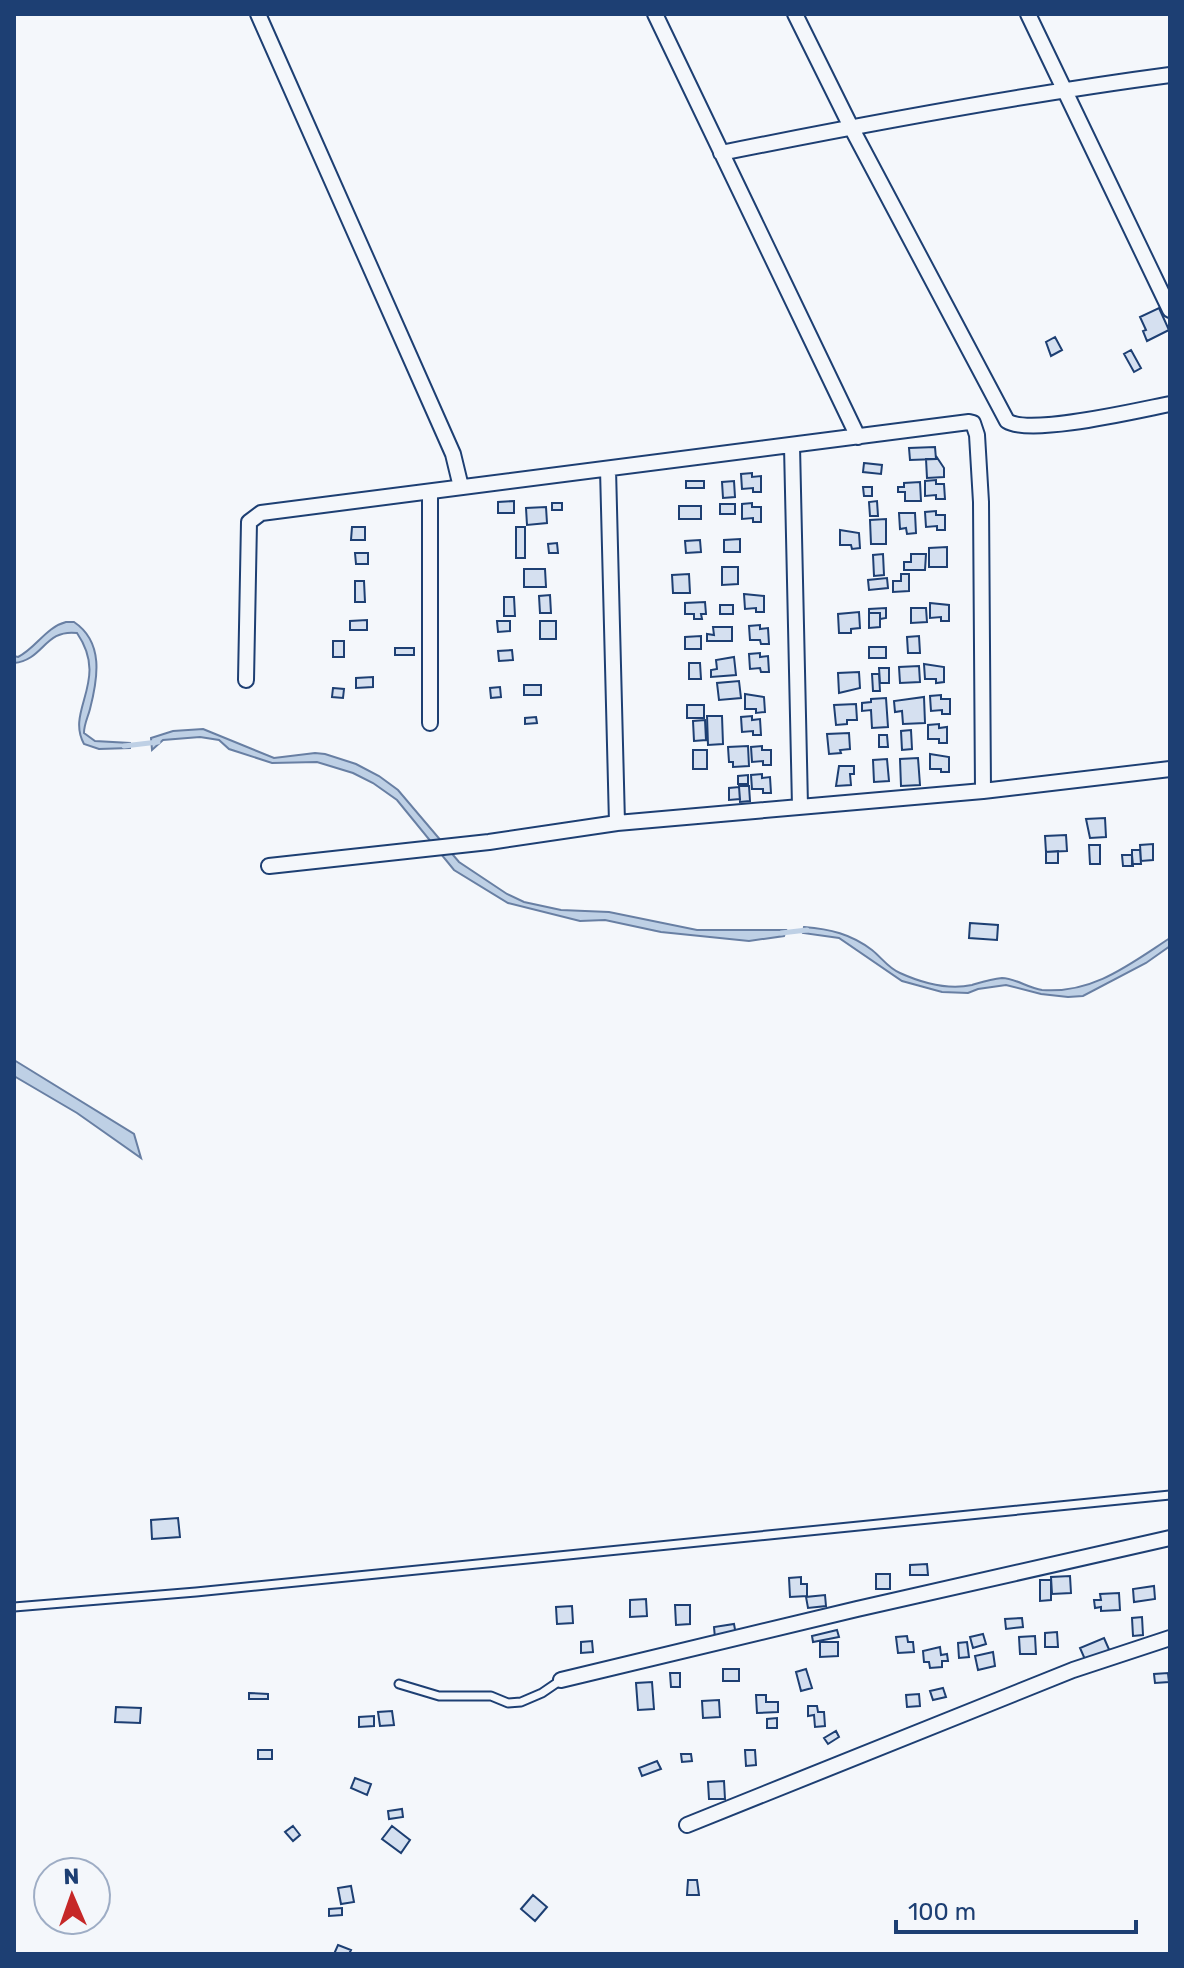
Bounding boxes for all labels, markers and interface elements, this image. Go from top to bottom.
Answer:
north arrow [32,1856,112,1936]
text: N [63,1863,80,1890]
scale bar [896,1884,1136,1934]
text: 100 m [908,1898,976,1926]

